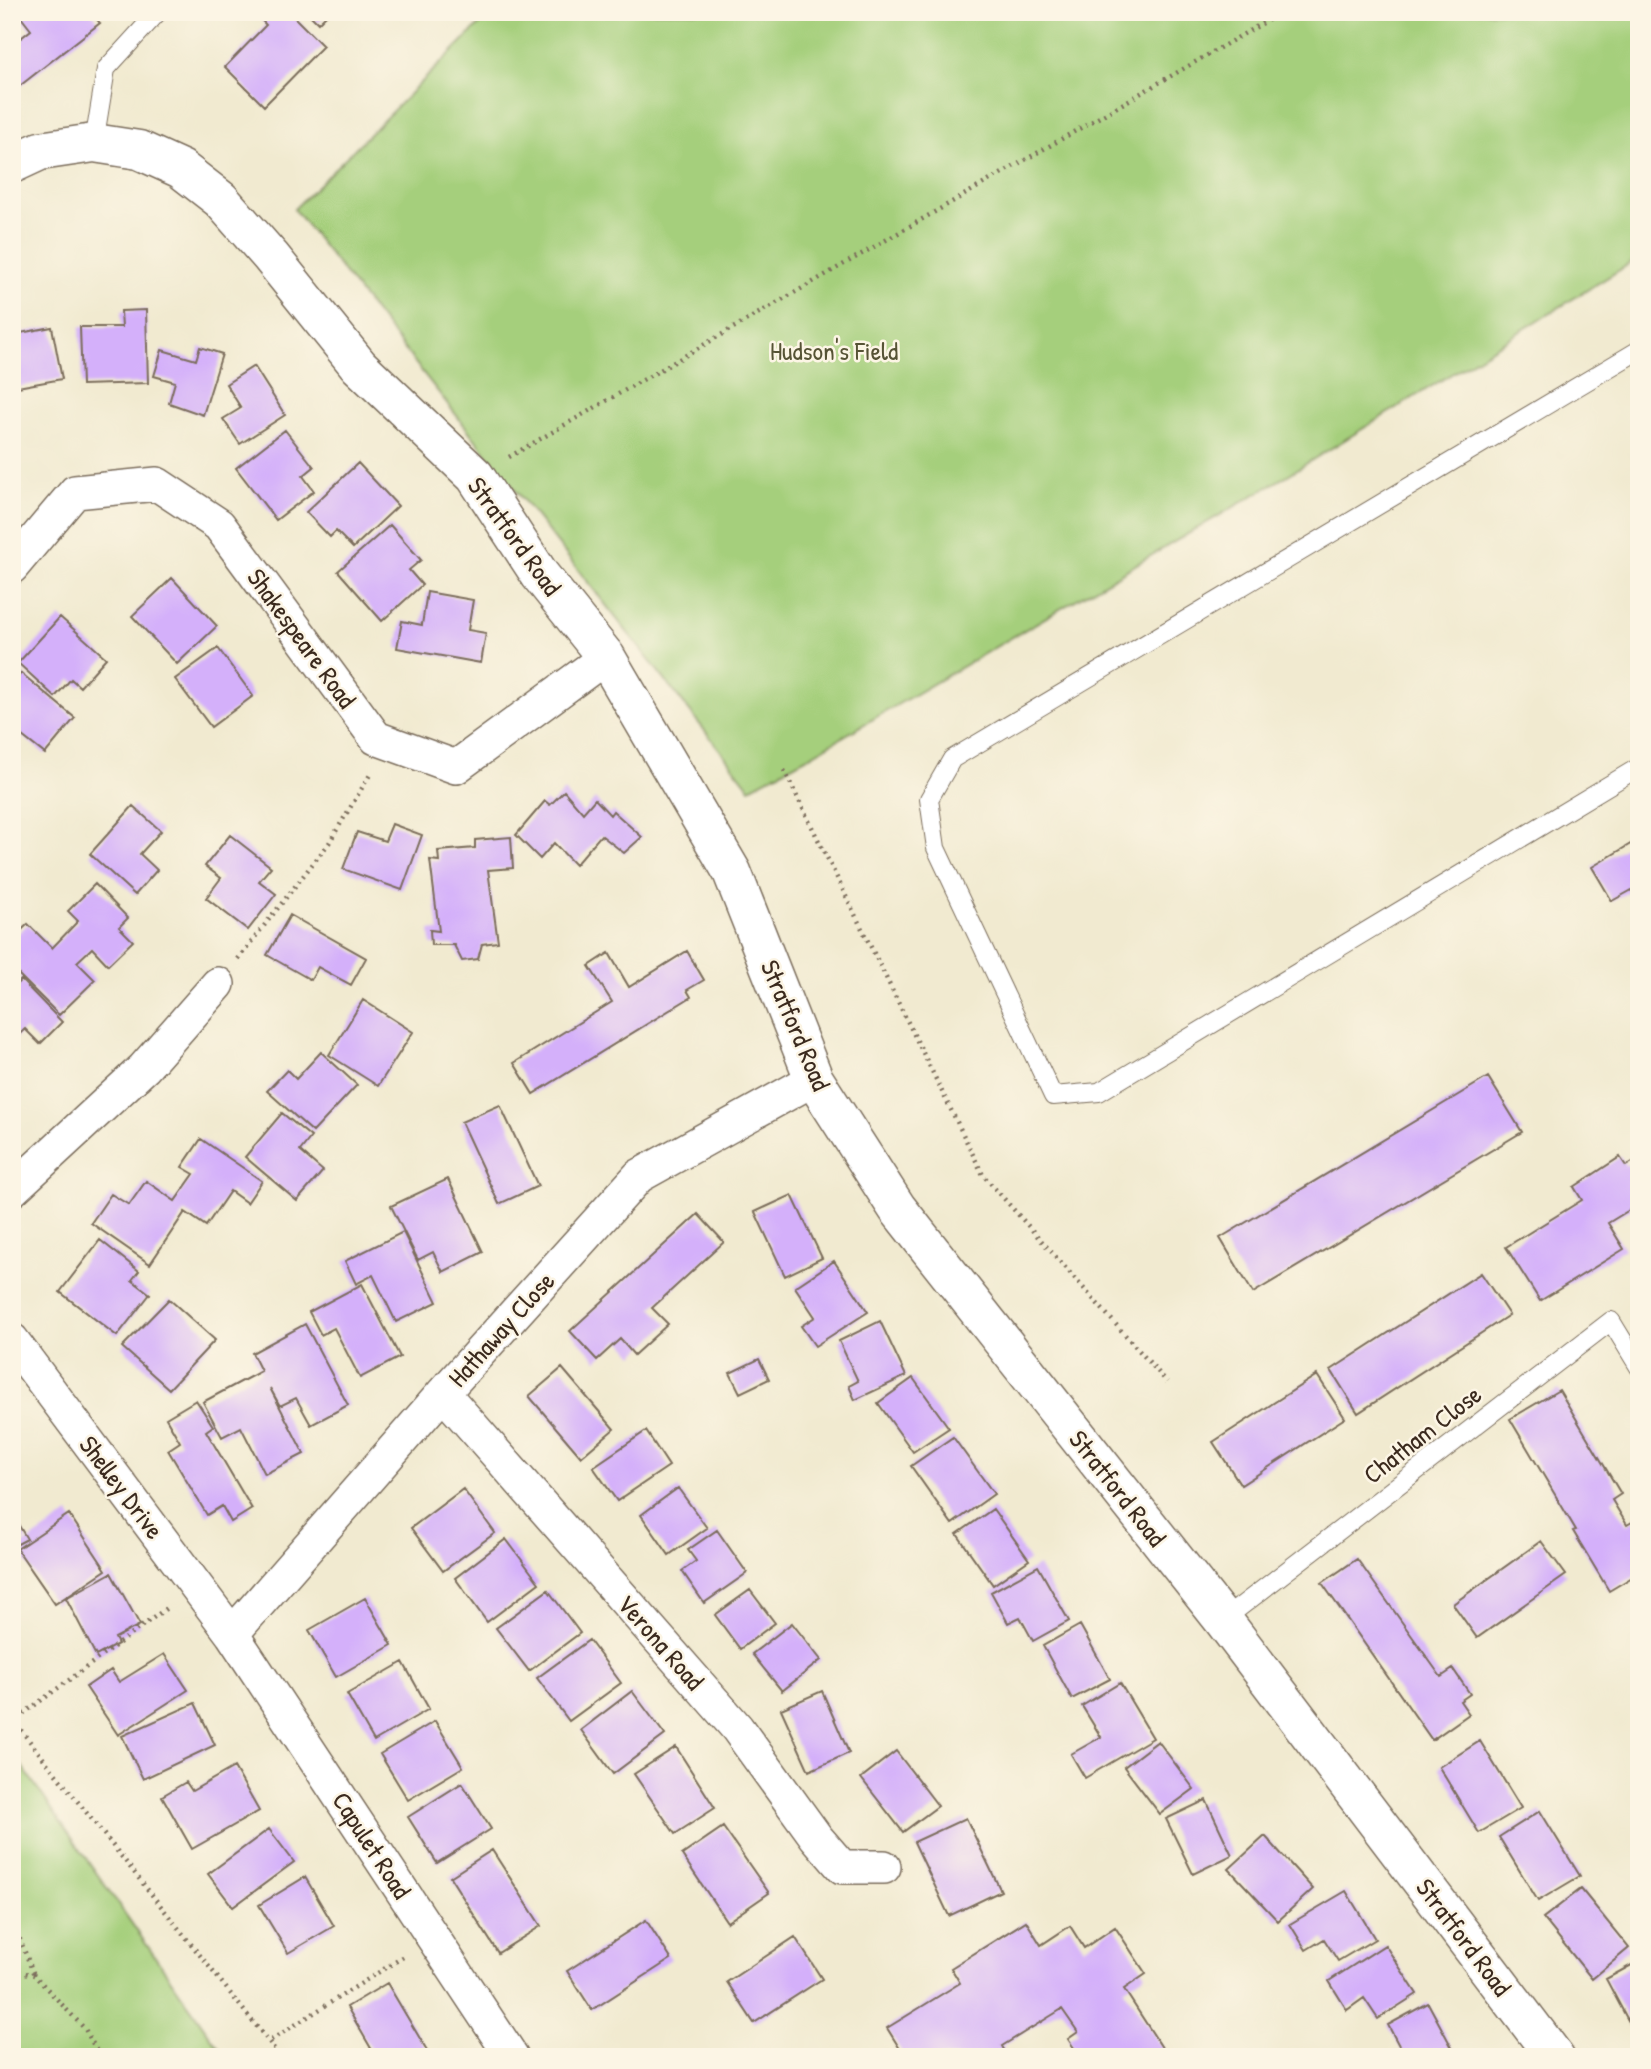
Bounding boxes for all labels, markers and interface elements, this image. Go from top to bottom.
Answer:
park label: Hudson's Field [770,333,898,368]
street label: Stratford Road [460,470,570,602]
street label: Shakespeare Road [239,561,365,715]
street label: Stratford Road [753,954,839,1096]
street label: Hathaway Close [440,1264,562,1394]
street label: Chatham Close [1356,1377,1488,1491]
street label: Stratford Road [1062,1423,1174,1553]
street label: Shelley Drive [72,1428,172,1546]
street label: Verona Road [610,1587,712,1697]
street label: Capulet Road [324,1785,420,1905]
street label: Stratford Road [1408,1871,1520,2003]

